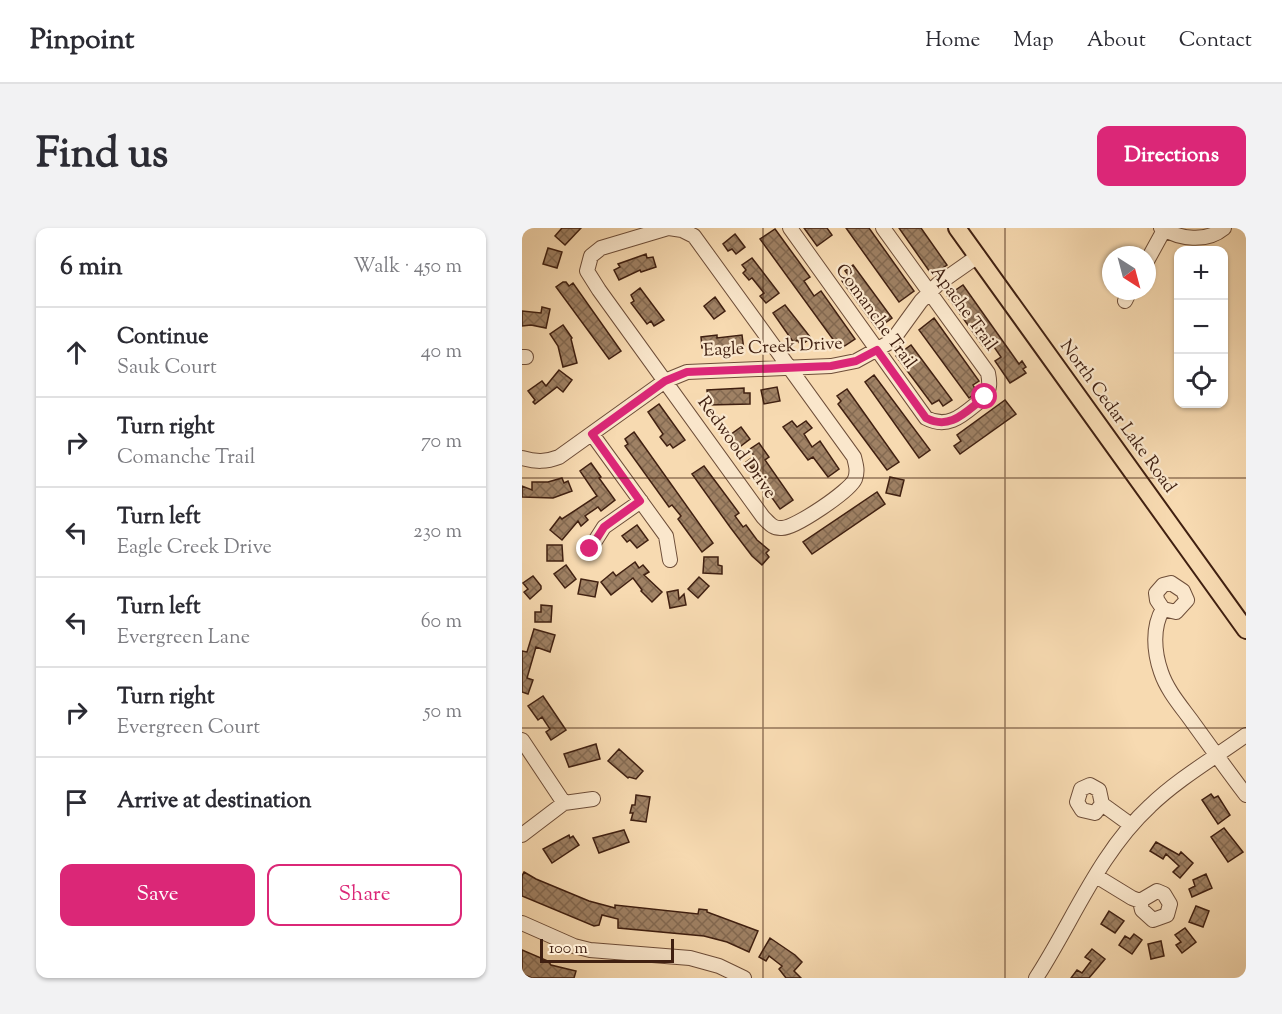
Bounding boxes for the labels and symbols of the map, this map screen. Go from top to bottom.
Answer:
north arrow [1102,246,1156,300]
street label: Comanche Trail [828,259,922,375]
street label: Apache Trail [923,261,1003,357]
street label: Eagle Creek Drive [703,331,843,365]
street label: North Cedar Lake Road [1052,335,1182,499]
route start [971,383,997,409]
street label: Redwood Drive [690,392,782,504]
route end [576,535,602,561]
scale bar [540,936,674,964]

